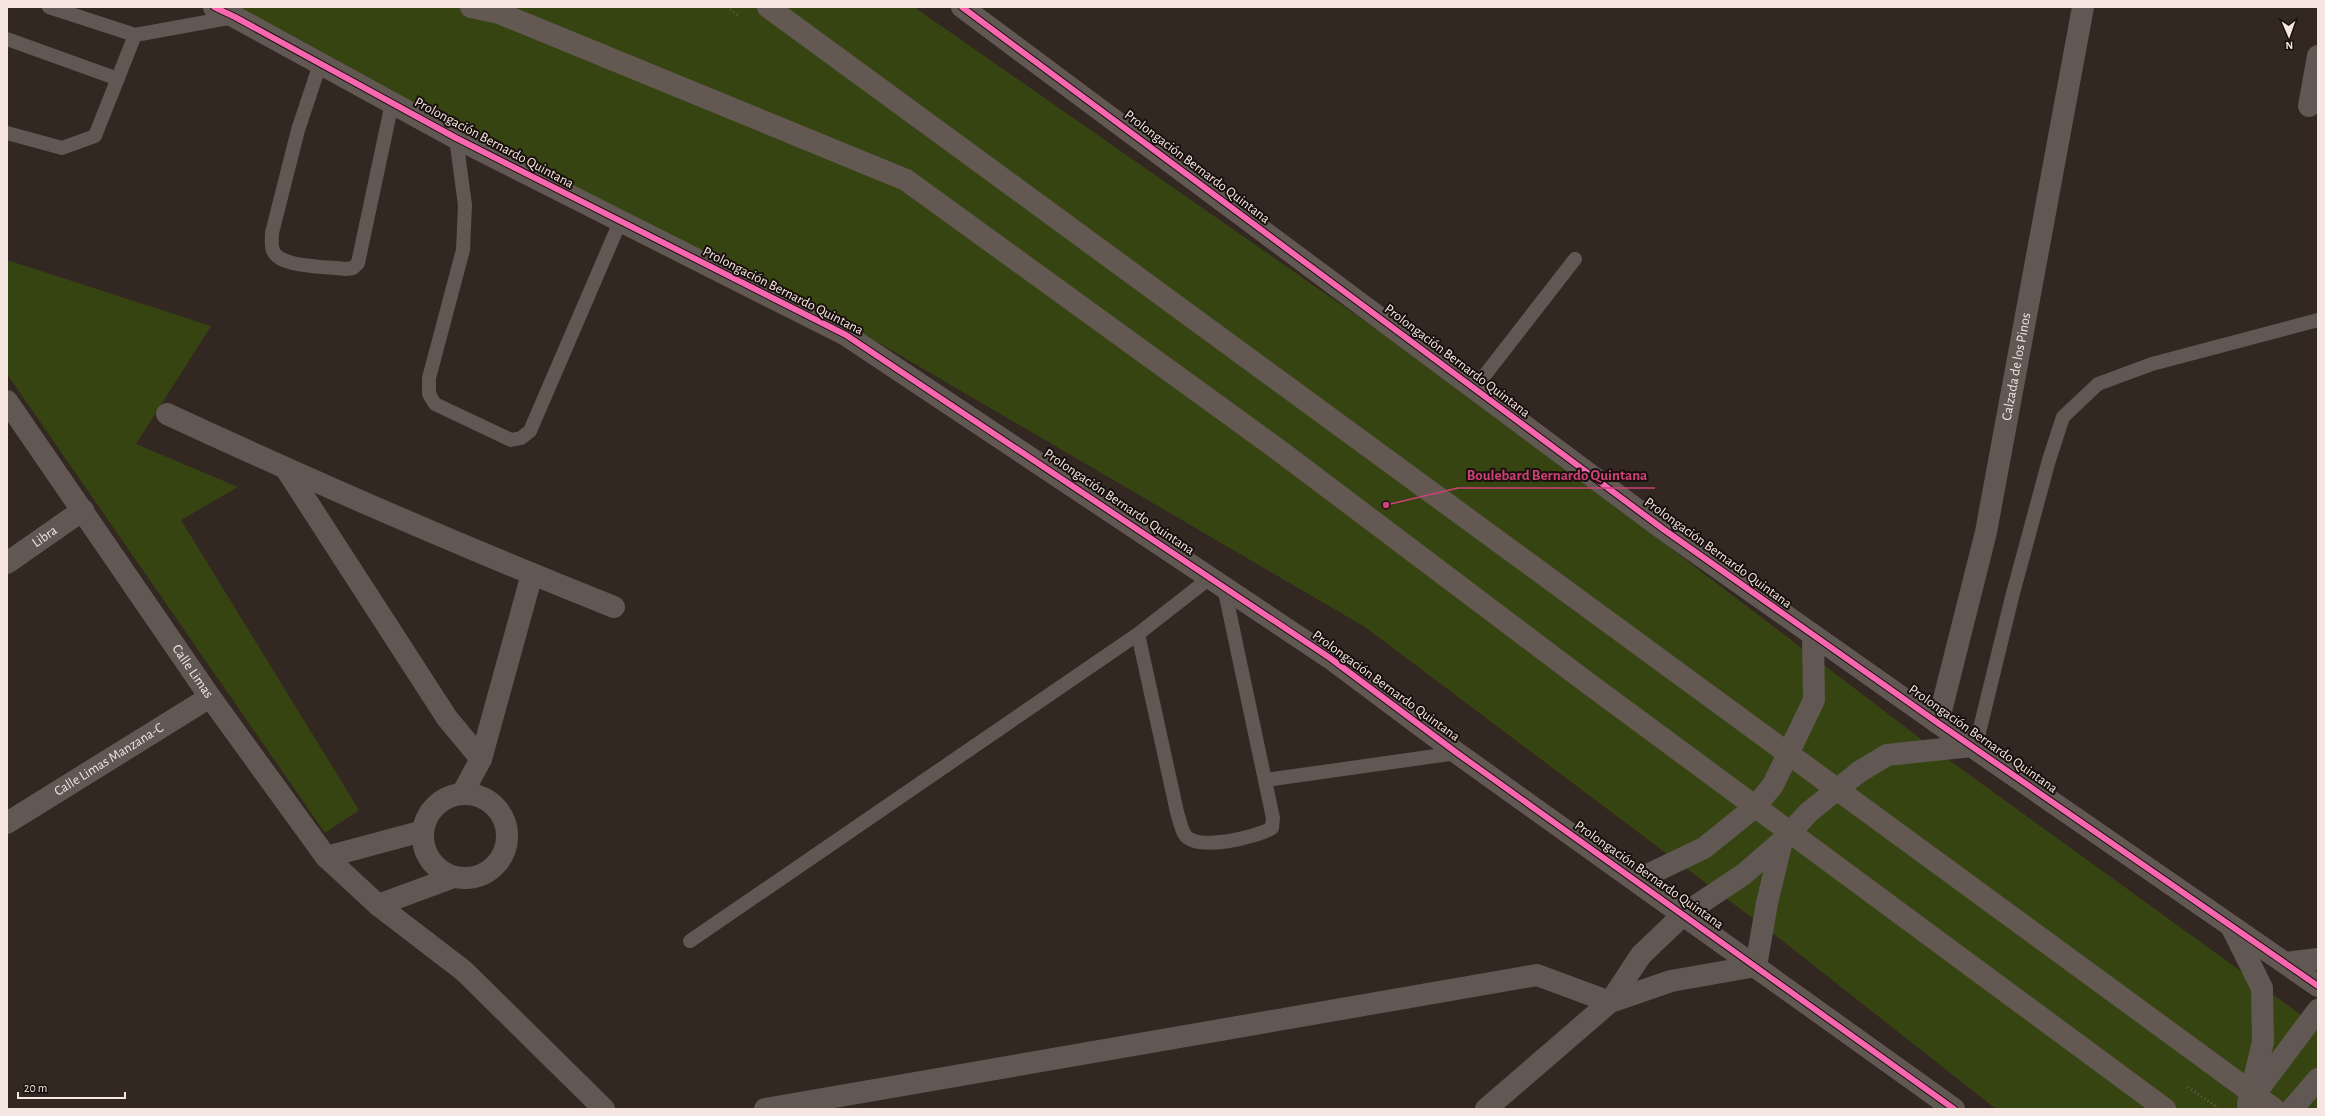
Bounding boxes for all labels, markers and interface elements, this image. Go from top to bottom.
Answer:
north arrow [2269,16,2309,56]
text: N [2285,40,2293,51]
street label: Prolongación Bernardo Quintana [412,95,576,191]
street label: Prolongación Bernardo Quintana [1122,108,1273,226]
street label: Prolongación Bernardo Quintana [700,244,866,338]
street label: Prolongación Bernardo Quintana [1382,302,1533,420]
street label: Calzada de los Pinos [2000,312,2033,422]
street label: Prolongación Bernardo Quintana [1041,446,1197,558]
callout: Boulebard Bernardo Quintana [1458,461,1655,488]
text: Boulebard Bernardo Quintana [1467,468,1647,483]
street label: Prolongación Bernardo Quintana [1642,495,1795,611]
street label: Libra [30,523,60,550]
street label: Prolongación Bernardo Quintana [1310,628,1463,744]
street label: Calle Limas [169,642,216,701]
street label: Prolongación Bernardo Quintana [1906,682,2060,796]
street label: Calle Limas Manzana-C [52,721,166,799]
street label: Prolongación Bernardo Quintana [1572,818,1726,932]
scale bar [18,1074,125,1100]
text: 20 m [24,1082,47,1094]

